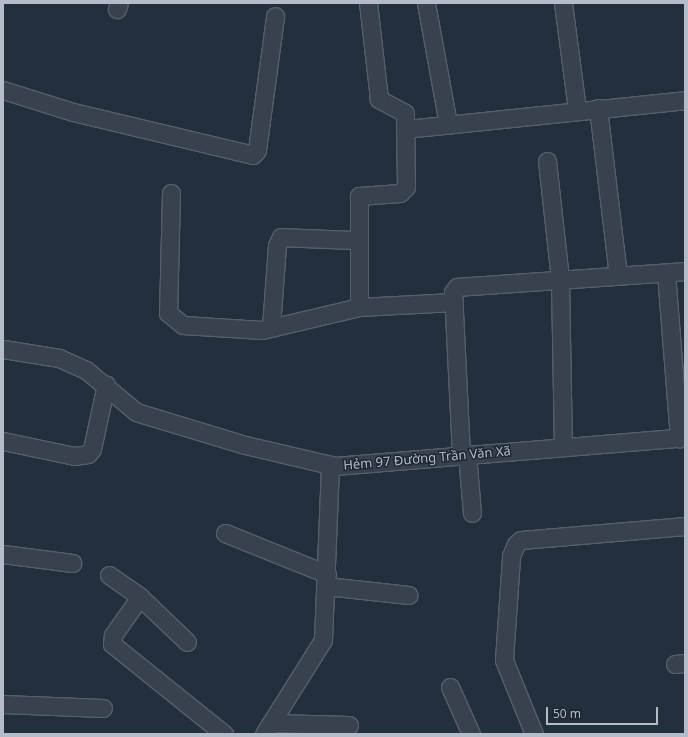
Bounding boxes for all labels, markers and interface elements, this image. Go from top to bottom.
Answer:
street label: Hẻm 97 Đường Trần Văn Xã [343,443,511,473]
scale bar [548,699,660,725]
text: 50 m [553,705,581,722]

